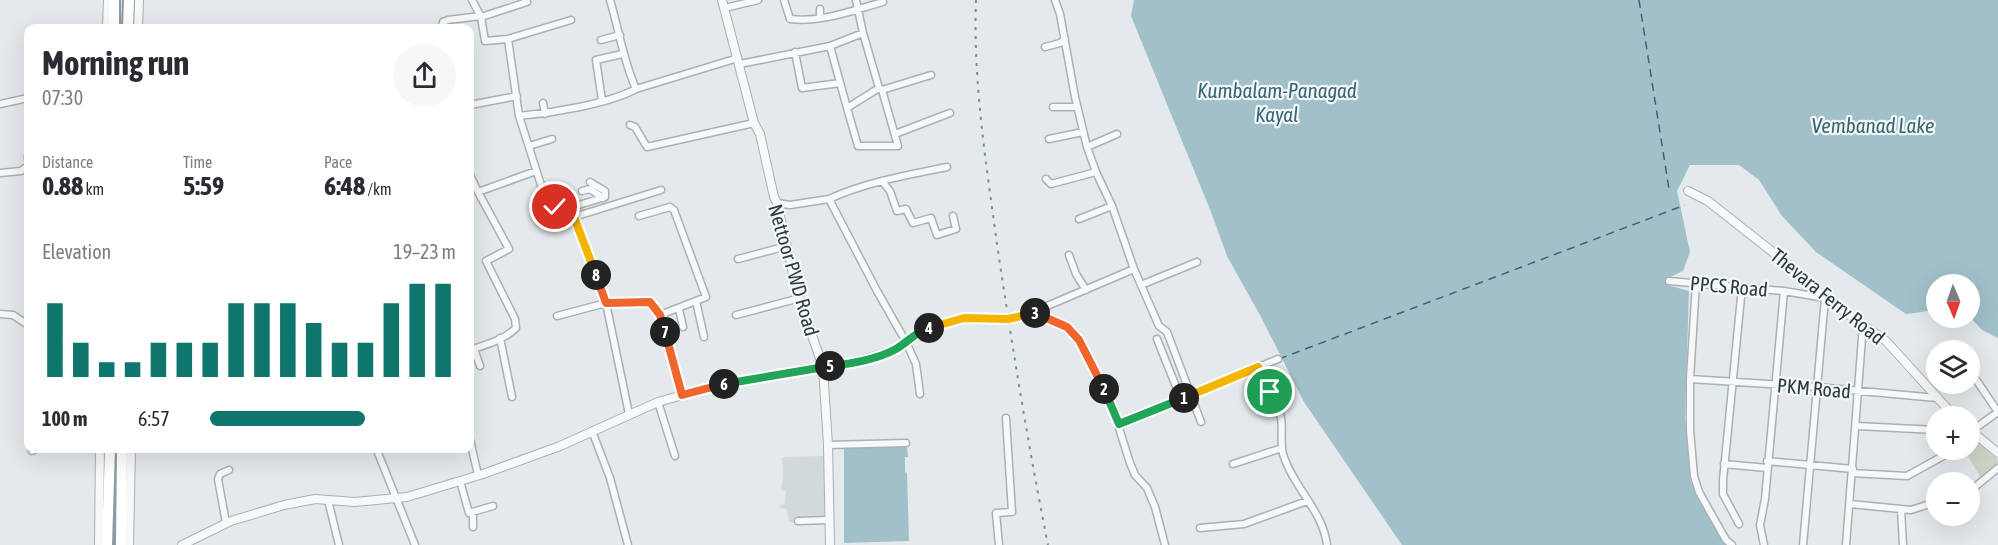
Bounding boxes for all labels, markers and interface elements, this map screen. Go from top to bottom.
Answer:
text: Morning run [42,44,189,82]
button: share [393,44,456,107]
water label: Kumbalam-Panagad Kayal [1197,78,1357,126]
text: 07:30 [42,86,83,109]
water label: Vembanad Lake [1811,113,1935,137]
text: Distance [42,153,93,171]
text: Time [183,153,212,171]
text: Pace [324,153,352,171]
text: 0.88 [42,171,83,201]
text: 5:59 [183,171,224,201]
text: 6:48 [324,171,365,201]
text: km [83,180,104,198]
text: /km [365,180,391,198]
pin [529,181,580,232]
icon: check [538,190,571,223]
street label: Nettoor PWD Road [764,201,824,339]
text: Elevation [42,240,111,263]
text: 19–23 m [393,240,456,263]
street label: Thevara Ferry Road [1767,243,1889,349]
pin: 8 [581,260,611,290]
text: 8 [592,266,600,284]
street label: PPCS Road [1689,271,1769,301]
north arrow [1926,274,1980,328]
map controls [1926,274,1980,526]
pin: 3 [1020,298,1050,328]
text: 3 [1031,304,1039,322]
pin: 4 [914,313,944,343]
pin: 7 [650,317,680,347]
text: 4 [925,319,933,337]
text: 7 [661,323,669,341]
button: layers [1926,340,1980,394]
pin: 5 [815,351,845,381]
text: 5 [826,357,834,375]
pin [1244,366,1295,417]
pin: 6 [709,369,739,399]
street label: PKM Road [1776,373,1852,403]
pin: 2 [1089,374,1119,404]
text: 6 [720,375,728,393]
icon: arrive [1253,375,1286,408]
text: 2 [1100,380,1108,398]
pin: 1 [1169,383,1199,413]
text: 1 [1180,389,1188,407]
button: + [1926,406,1980,460]
text: 100 m [42,407,87,430]
text: 6:57 [138,407,170,430]
button: − [1926,472,1980,526]

